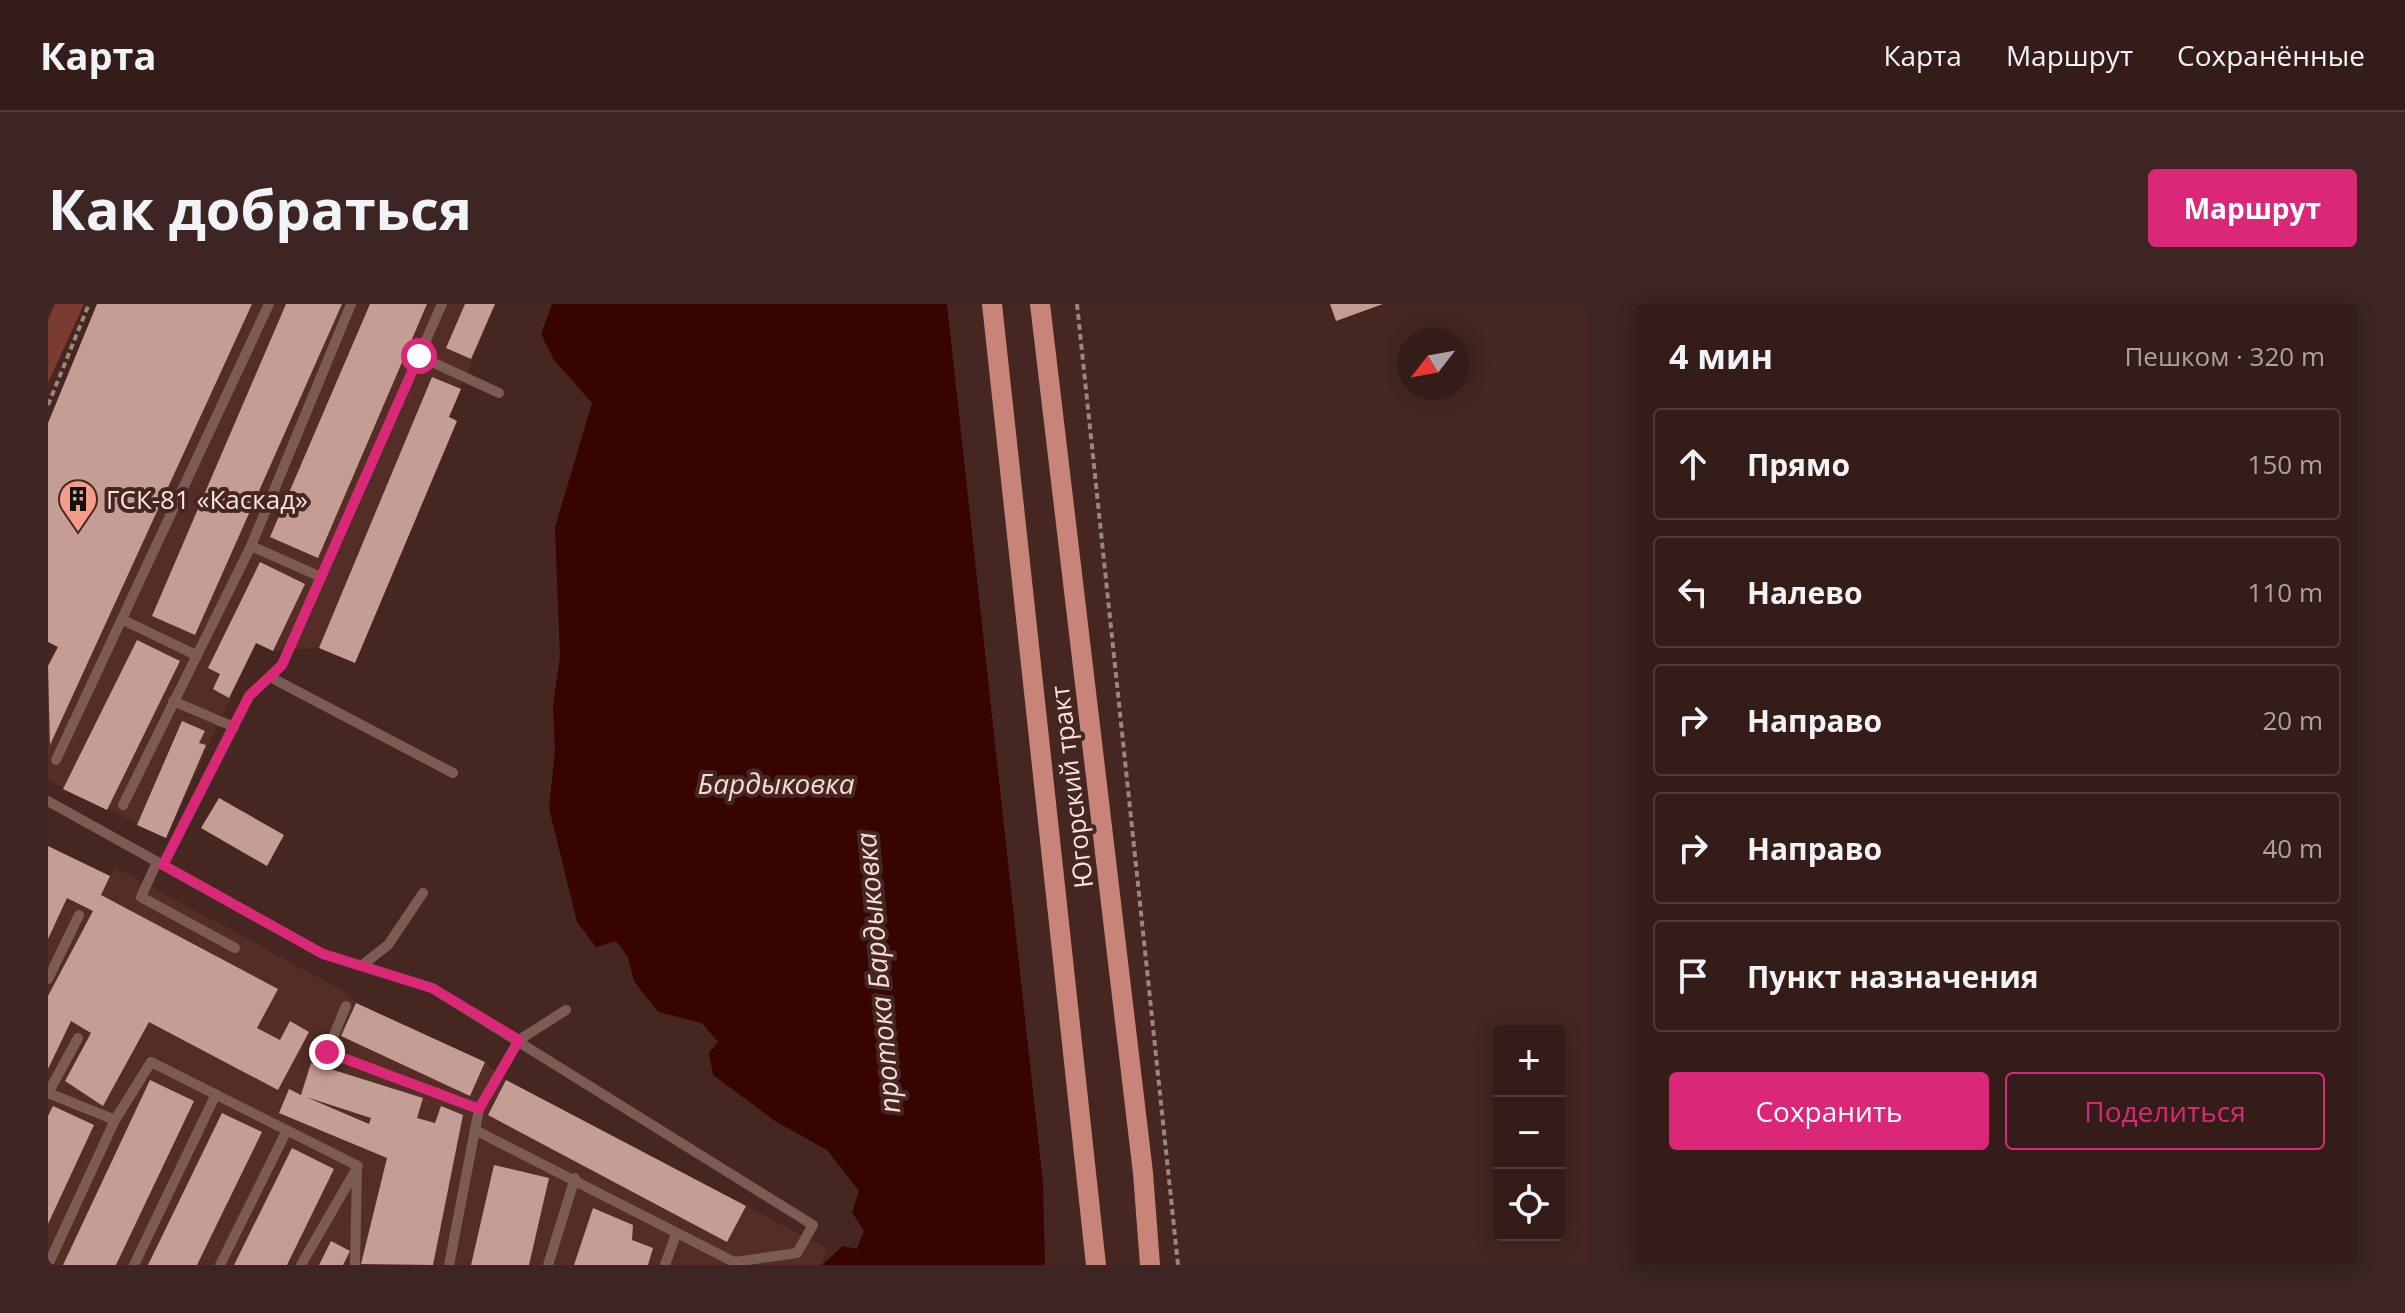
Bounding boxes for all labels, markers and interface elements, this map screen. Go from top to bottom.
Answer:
text: Карта [40,29,157,81]
text: Карта [1883,36,1962,74]
text: Маршрут [2006,36,2133,74]
text: Сохранённые [2177,36,2365,74]
button: Маршрут [2148,169,2357,247]
text: Как добраться [48,170,472,246]
north arrow [1397,328,1469,400]
text: 4 мин [1669,333,1773,379]
route start [401,338,437,374]
text: Пешком · 320 m [2124,338,2325,374]
icon: ahead [1671,442,1715,486]
text: Прямо [1747,444,1850,485]
text: 150 m [2248,446,2323,482]
building icon: ГСК-81 «Каскад» [57,478,99,533]
place label: ГСК-81 «Каскад» [106,481,308,517]
icon: left [1671,570,1715,614]
text: Налево [1747,572,1863,613]
text: 110 m [2248,574,2323,610]
street label: Югорский тракт [1041,684,1101,890]
icon: right [1671,698,1715,742]
text: Направо [1747,700,1882,741]
text: 20 m [2262,702,2323,738]
water label: Бардыковка [697,764,855,802]
icon: right [1671,826,1715,870]
text: Направо [1747,828,1882,869]
text: 40 m [2262,830,2323,866]
water label: протока Бардыковка [846,831,908,1115]
icon: arrive [1671,954,1715,998]
text: Пункт назначения [1747,956,2039,997]
map controls [1493,1025,1565,1241]
button: + [1493,1025,1565,1097]
route end [309,1034,345,1070]
button: Сохранить [1669,1072,1989,1150]
button: Поделиться [2005,1072,2325,1150]
button: − [1493,1097,1565,1169]
button: locate [1493,1169,1565,1241]

